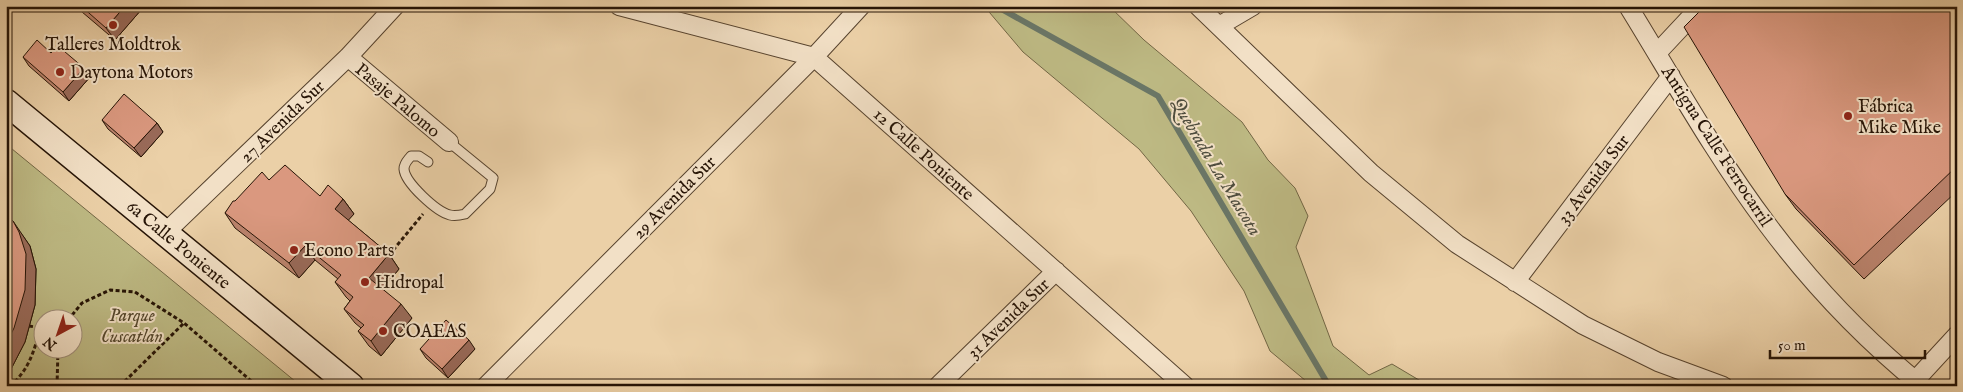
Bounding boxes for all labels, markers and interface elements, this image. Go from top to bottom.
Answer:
marker: Talleres Moldtrok [107,19,119,31]
place label: Talleres Moldtrok [45,34,181,57]
street label: Pasaje Palomo [350,59,445,144]
street label: Antigua Calle Ferrocarril [1655,61,1776,232]
place label: Daytona Motors [70,62,193,85]
marker: Daytona Motors [54,66,66,78]
street label: 27 Avenida Sur [236,76,331,168]
water label: Quebrada La Mascota [1165,93,1266,241]
place label: Fábrica Mike Mike [1858,96,1941,140]
street label: 12 Calle Poniente [868,104,978,206]
marker: Fábrica Mike Mike [1842,110,1854,122]
street label: 33 Avenida Sur [1553,130,1636,229]
street label: 29 Avenida Sur [628,151,722,245]
street label: 6a Calle Poniente [121,196,235,295]
place label: Econo Parts [304,240,394,263]
marker: Econo Parts [288,244,300,256]
place label: Hidropal [375,272,444,295]
street label: 31 Avenida Sur [963,274,1055,364]
marker: Hidropal [359,276,371,288]
park label: Parque Cuscatlán [101,305,163,349]
north arrow [32,310,82,360]
place label: COAEAS [393,321,466,344]
marker: COAEAS [377,325,389,337]
scale bar [1770,327,1926,359]
text: N [40,332,61,355]
text: 50 m [1778,336,1806,355]

